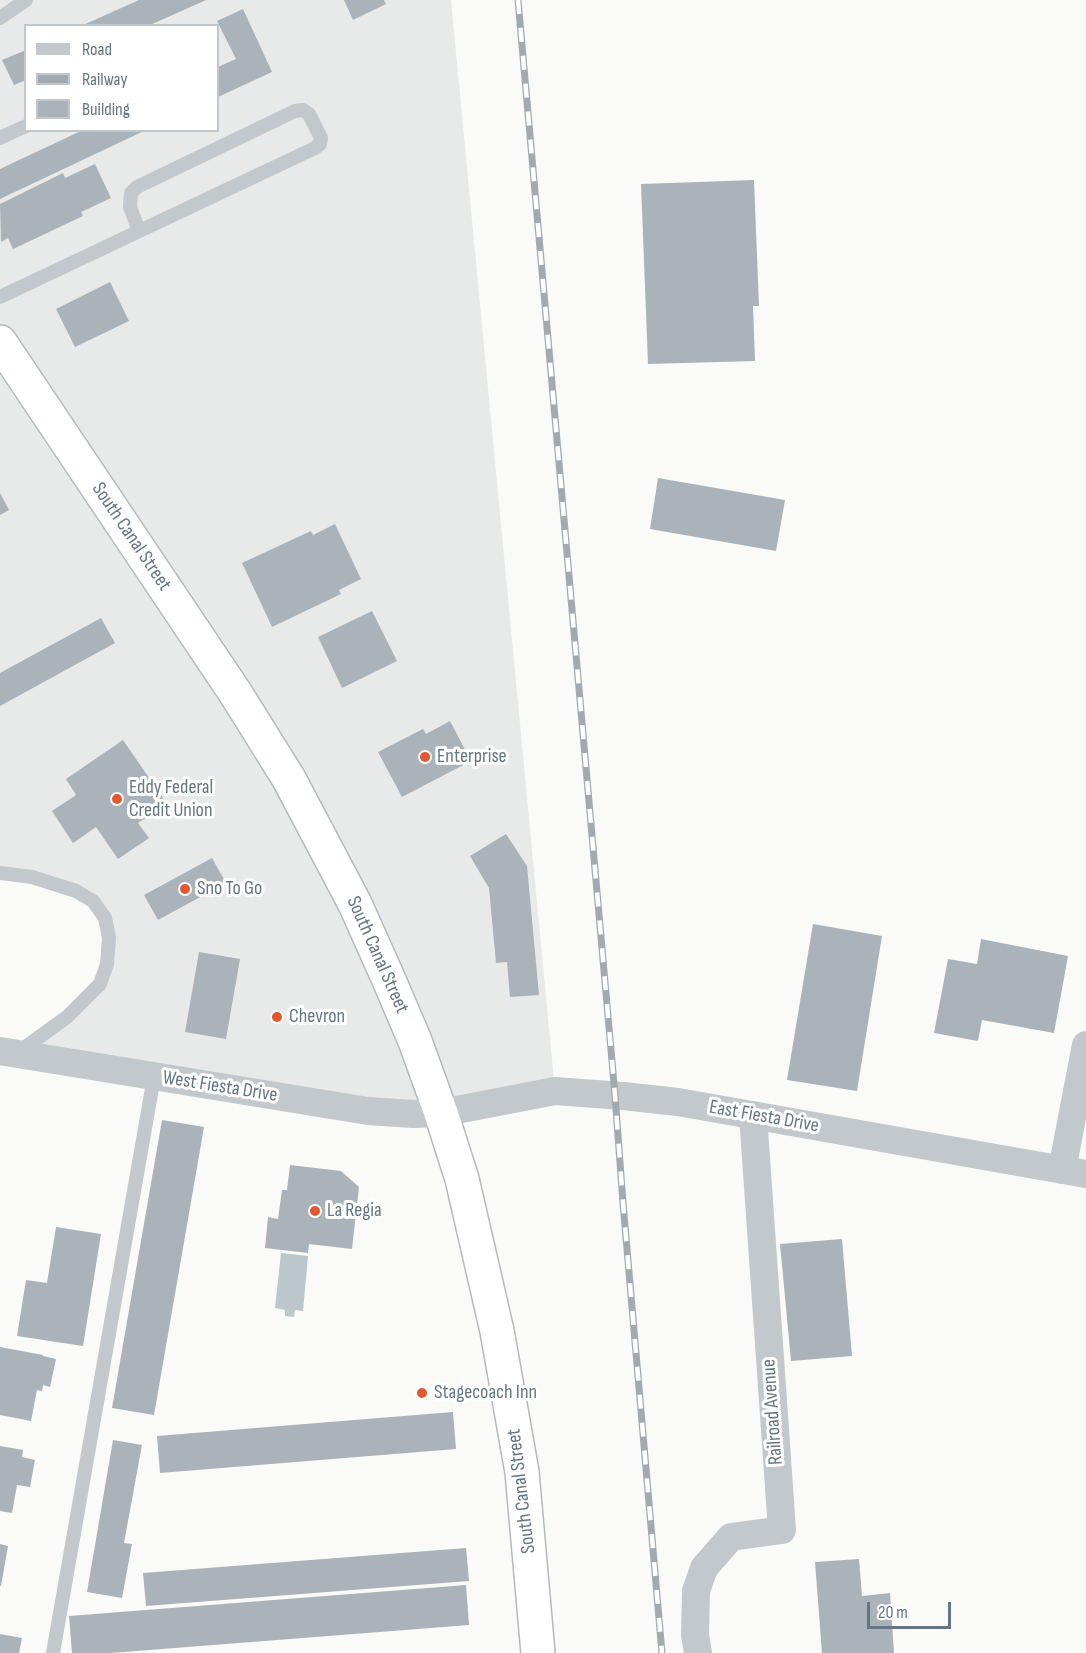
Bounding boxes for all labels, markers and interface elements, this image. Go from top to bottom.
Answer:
legend [24,24,219,132]
text: Road [82,39,112,60]
text: Railway [82,69,127,90]
text: Building [82,99,130,120]
street label: South Canal Street [86,478,176,596]
place label: Enterprise [437,745,507,769]
marker: Enterprise [418,750,432,764]
place label: Eddy Federal Credit Union [129,776,213,823]
marker: Eddy Federal Credit Union [110,792,124,806]
place label: Sno To Go [197,877,262,901]
marker: Sno To Go [178,882,192,896]
street label: South Canal Street [341,893,413,1017]
place label: Chevron [289,1005,345,1029]
marker: Chevron [270,1010,284,1024]
street label: West Fiesta Drive [161,1066,279,1108]
street label: East Fiesta Drive [707,1096,821,1138]
place label: La Regia [327,1199,382,1223]
marker: La Regia [308,1204,322,1218]
street label: Railroad Avenue [757,1358,789,1466]
place label: Stagecoach Inn [434,1381,537,1405]
marker: Stagecoach Inn [415,1386,429,1400]
street label: South Canal Street [502,1427,542,1555]
scale bar [870,1590,954,1628]
text: 20 m [878,1602,908,1623]

